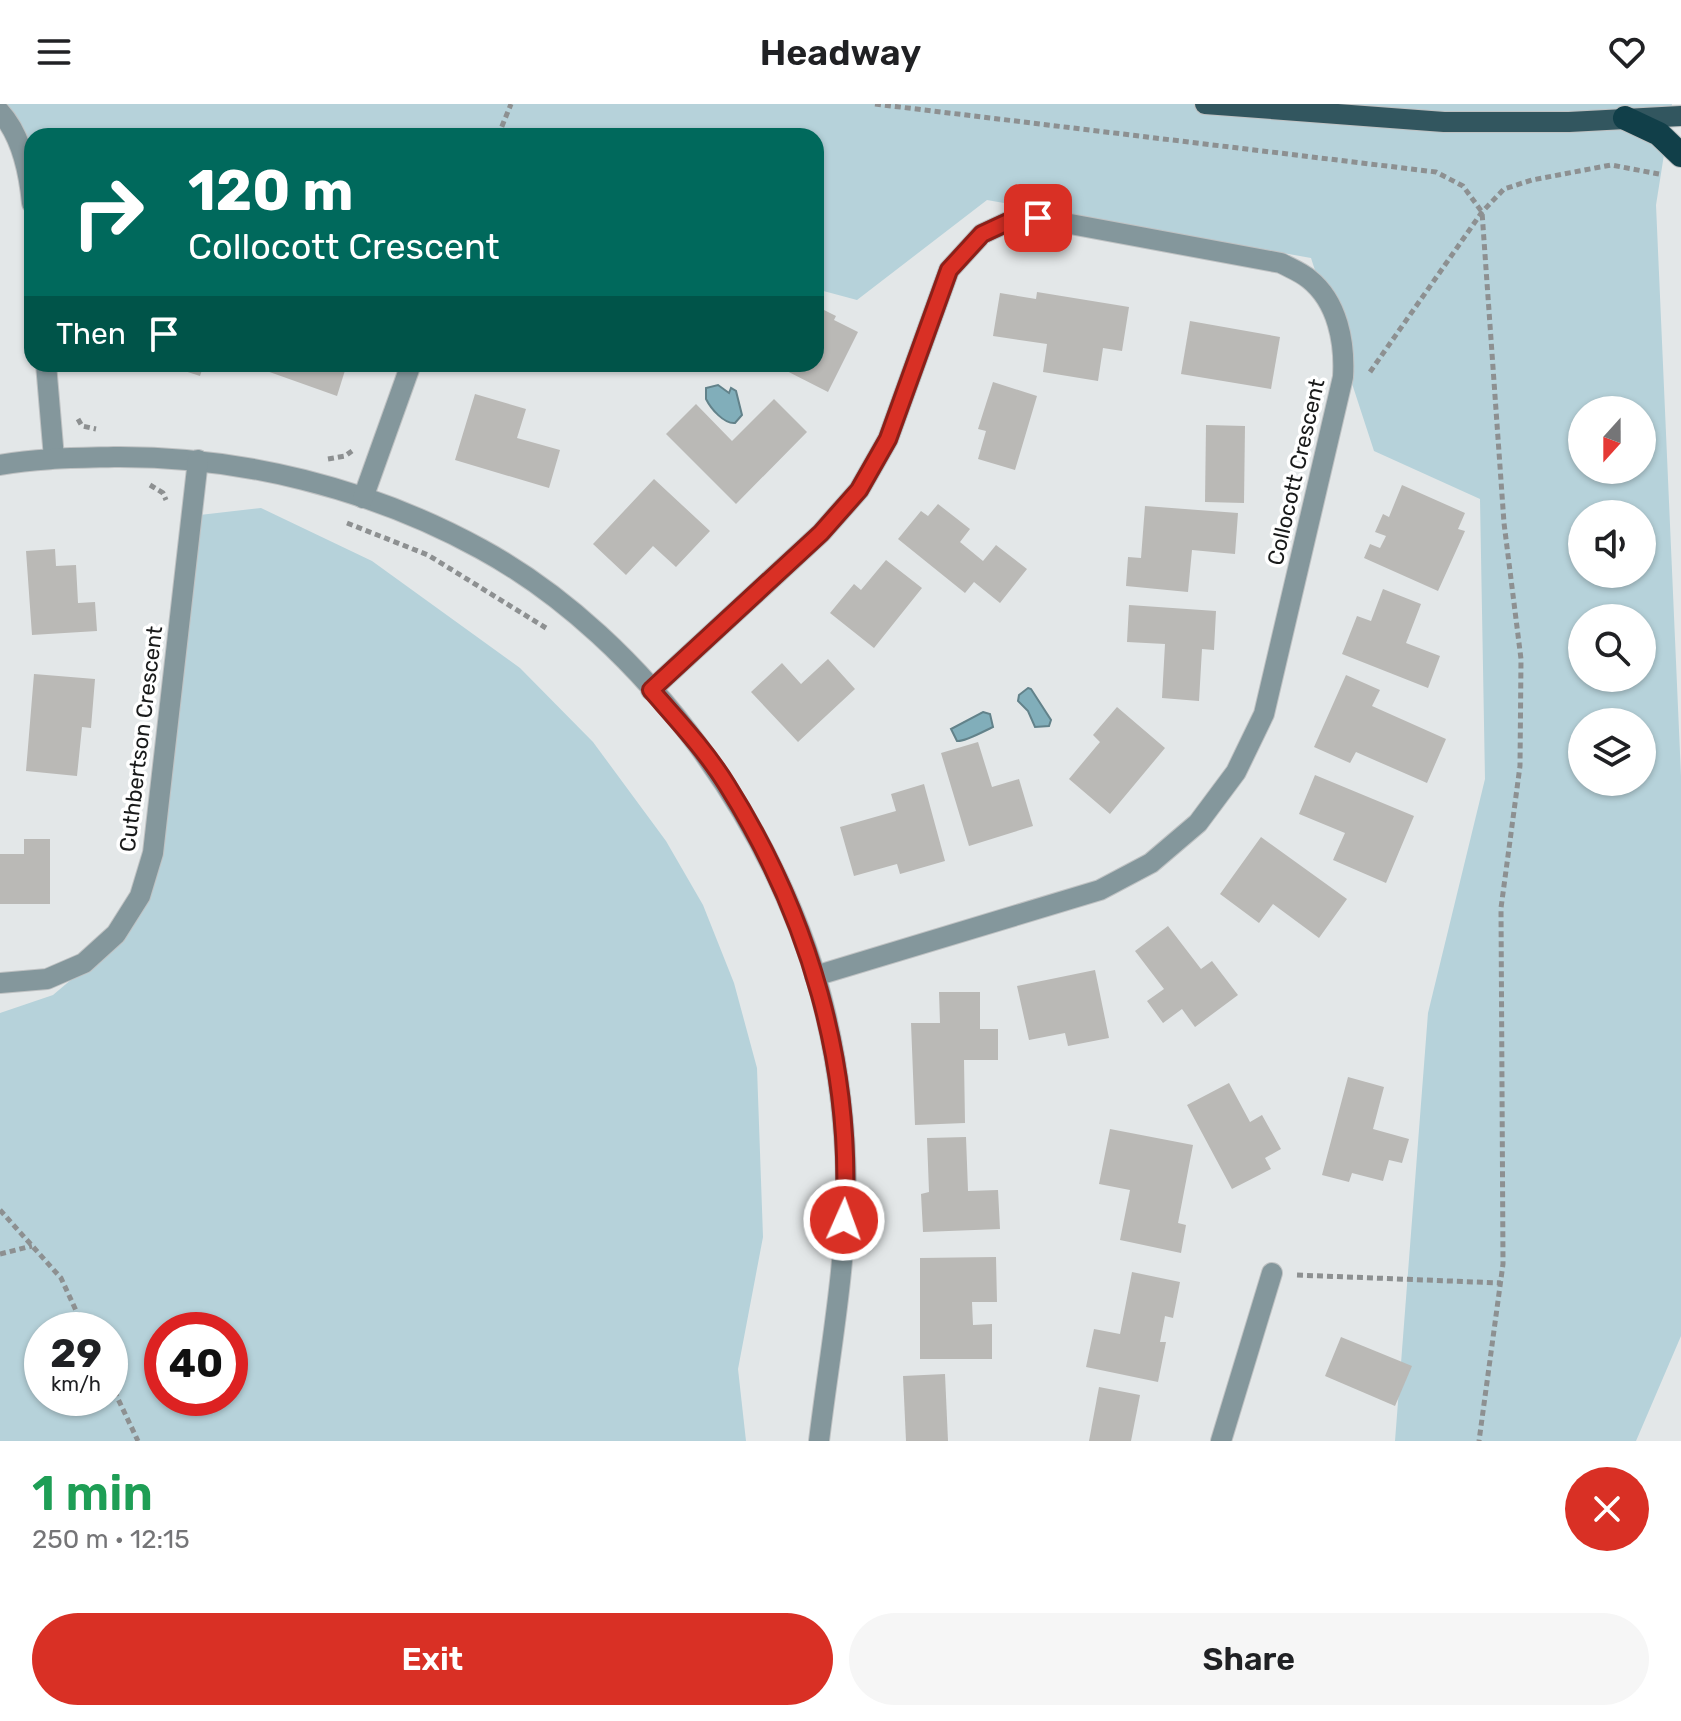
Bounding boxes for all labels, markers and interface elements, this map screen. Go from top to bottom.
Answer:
icon: menu [32,30,76,74]
icon: heart [1605,30,1649,74]
text: Headway [760,31,921,74]
text: 120 m [188,158,354,224]
icon: right [56,160,160,264]
pin [1004,184,1072,252]
icon: arrive [1016,196,1060,240]
text: Collocott Crescent [188,225,500,268]
icon: arrive [142,312,186,356]
text: Then [56,316,126,352]
street label: Collocott Crescent [1261,376,1331,568]
north arrow [1568,396,1656,484]
map controls [1568,396,1656,796]
button: sound [1568,500,1656,588]
button: search [1568,604,1656,692]
street label: Cuthbertson Crescent [114,624,168,854]
button: layers [1568,708,1656,796]
position arrow [802,1178,886,1262]
speed limit sign: 40 [144,1312,248,1416]
text: 29 [50,1330,102,1377]
text: km/h [51,1372,101,1396]
text: 1 min [32,1465,153,1522]
button: close [1565,1467,1649,1551]
text: 250 m · 12:15 [32,1524,190,1555]
button: Exit [32,1613,833,1705]
button: Share [849,1613,1649,1705]

